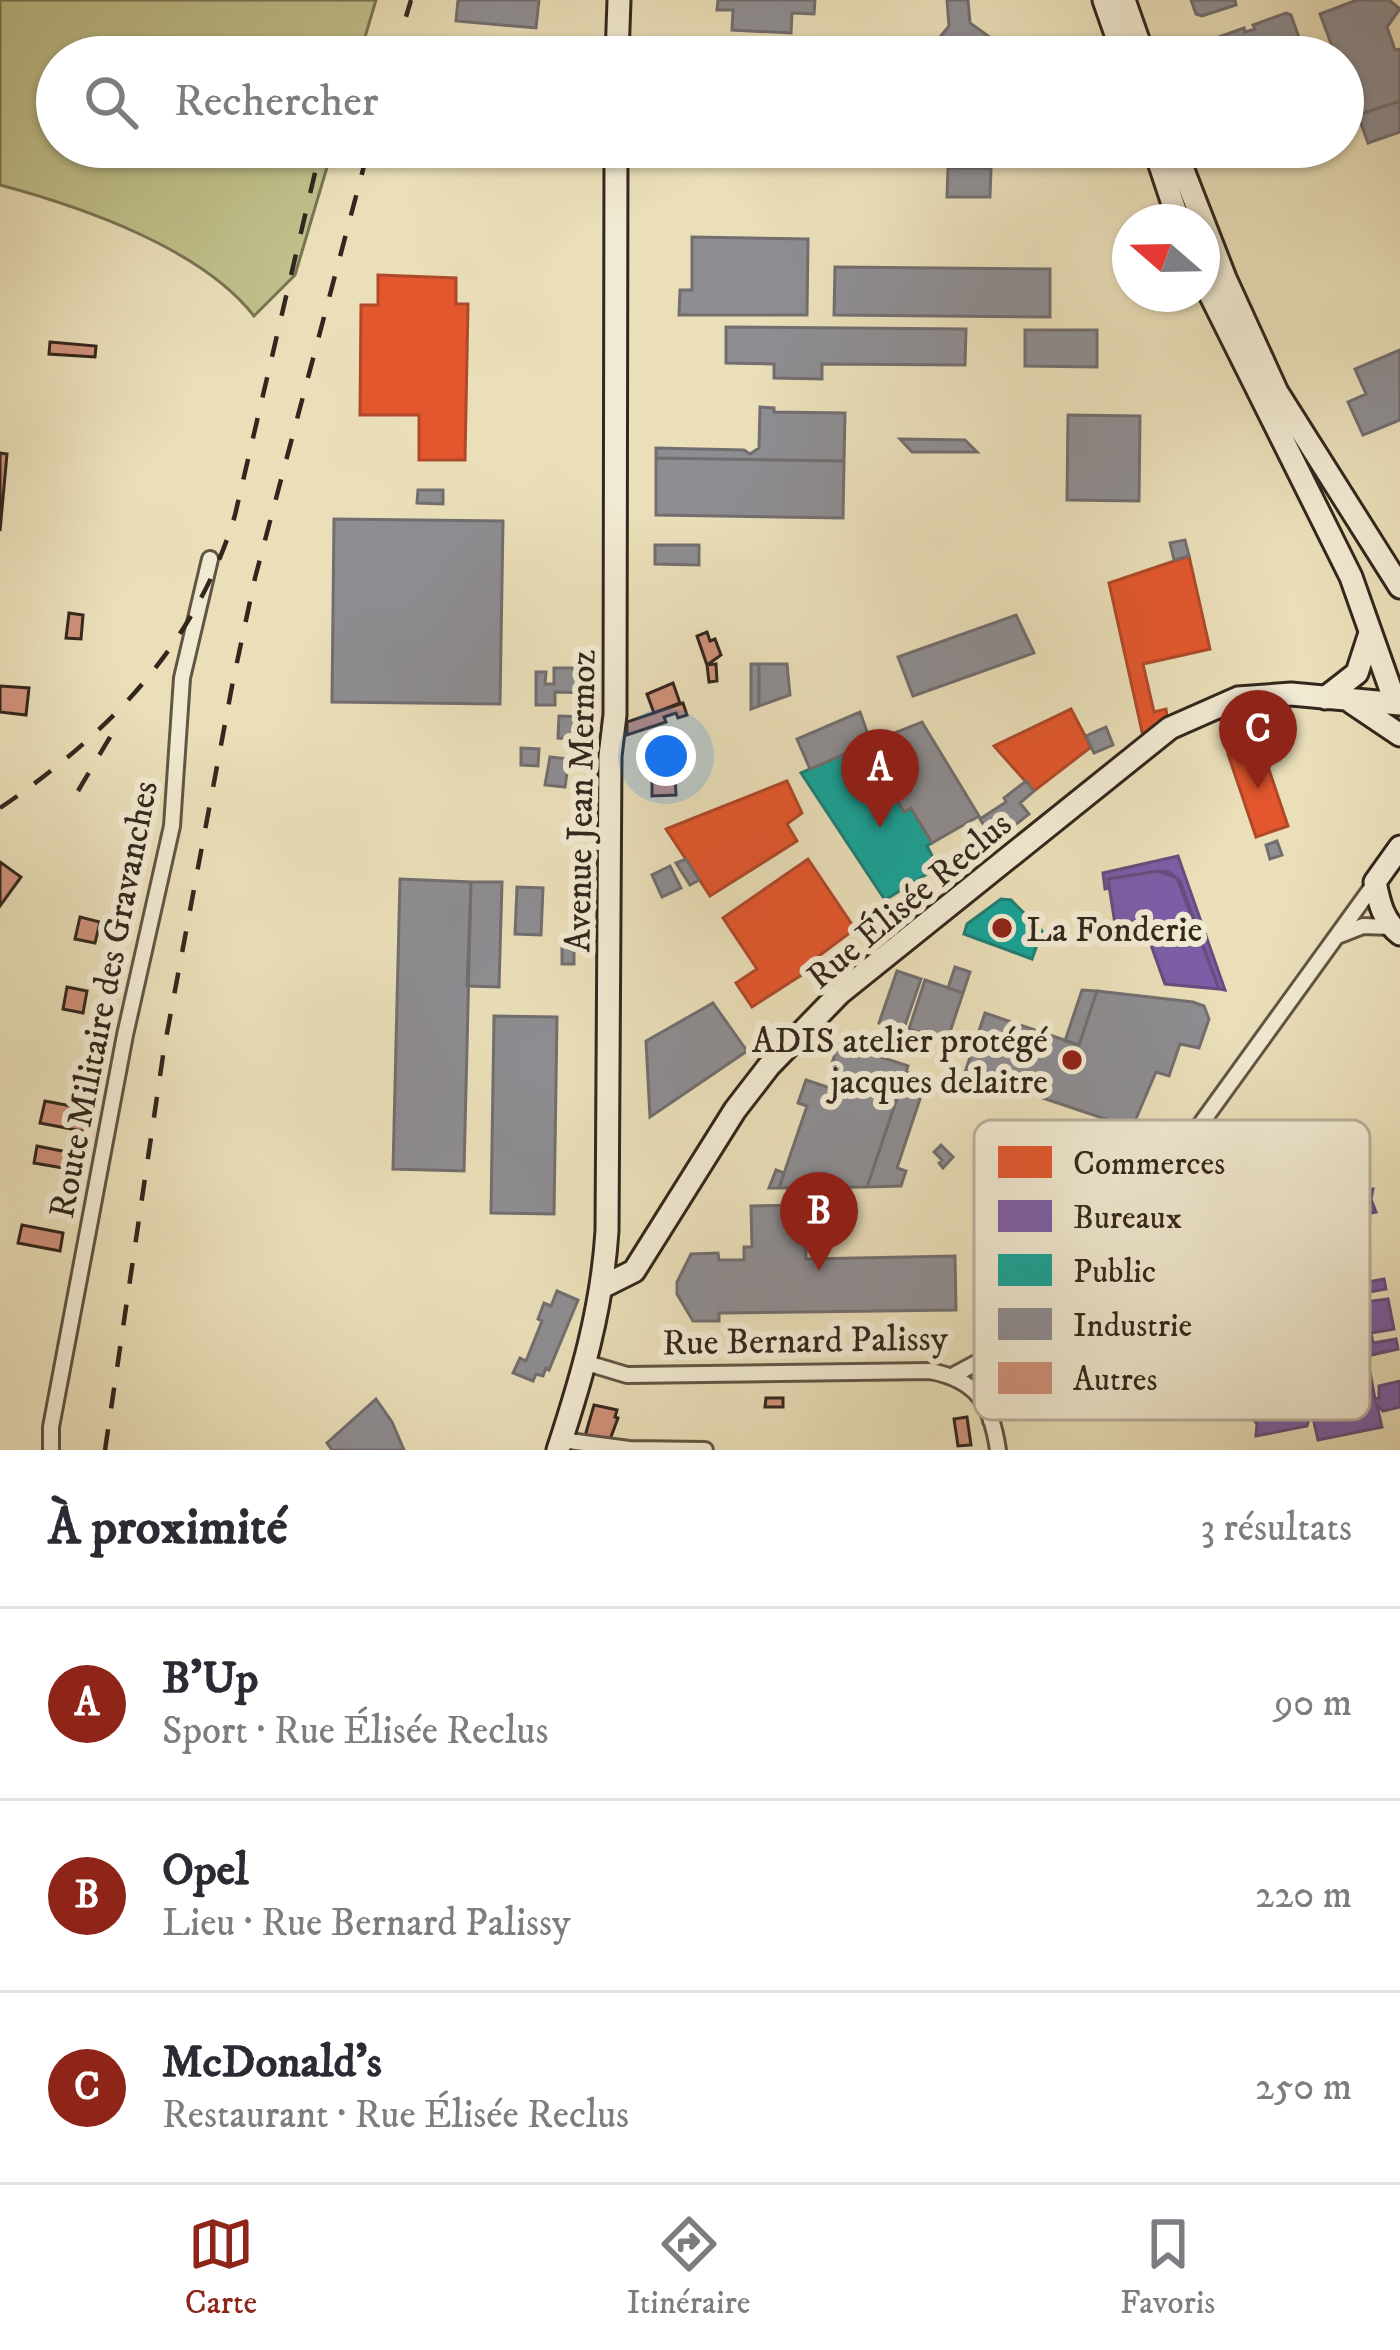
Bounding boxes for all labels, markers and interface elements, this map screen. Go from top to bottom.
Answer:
search box [36,36,1364,168]
icon: search [78,69,144,135]
text: Rechercher [174,74,379,130]
north arrow [1112,204,1220,312]
street label: Avenue Jean Mermoz [556,649,607,953]
pin: C [1219,690,1297,789]
your location [636,726,696,786]
pin: A [841,729,919,828]
street label: Route Militaire des Gravanches [40,777,169,1222]
street label: Rue Élisée Reclus [798,802,1021,1000]
place label: La Fonderie [1026,908,1202,953]
marker: La Fonderie [989,915,1015,941]
place label: ADIS atelier protégé jacques delaitre [752,1019,1048,1105]
marker: ADIS atelier protégé jacques delaitre [1059,1047,1085,1073]
legend [974,1120,1370,1420]
text: Commerces [1073,1144,1225,1185]
pin: B [780,1172,858,1271]
text: Bureaux [1073,1198,1182,1239]
text: Public [1073,1252,1156,1293]
text: Industrie [1073,1306,1192,1347]
street label: Rue Bernard Palissy [662,1316,949,1366]
text: Autres [1073,1360,1157,1401]
text: À proximité [48,1496,288,1560]
text: 3 résultats [1200,1504,1352,1553]
text: B'Up [162,1651,258,1707]
text: A [75,1679,99,1728]
text: 90 m [1274,1679,1352,1728]
text: Sport · Rue Élisée Reclus [162,1707,548,1756]
text: Opel [162,1843,249,1899]
text: B [75,1871,99,1920]
text: 220 m [1255,1871,1352,1920]
text: Lieu · Rue Bernard Palissy [162,1899,571,1948]
text: McDonald's [162,2035,382,2091]
text: C [74,2063,100,2112]
text: 250 m [1255,2063,1352,2112]
text: Restaurant · Rue Élisée Reclus [162,2091,629,2140]
tab: Carte [185,2211,257,2324]
tab: Itinéraire [627,2211,750,2324]
tab: Favoris [1120,2211,1215,2324]

